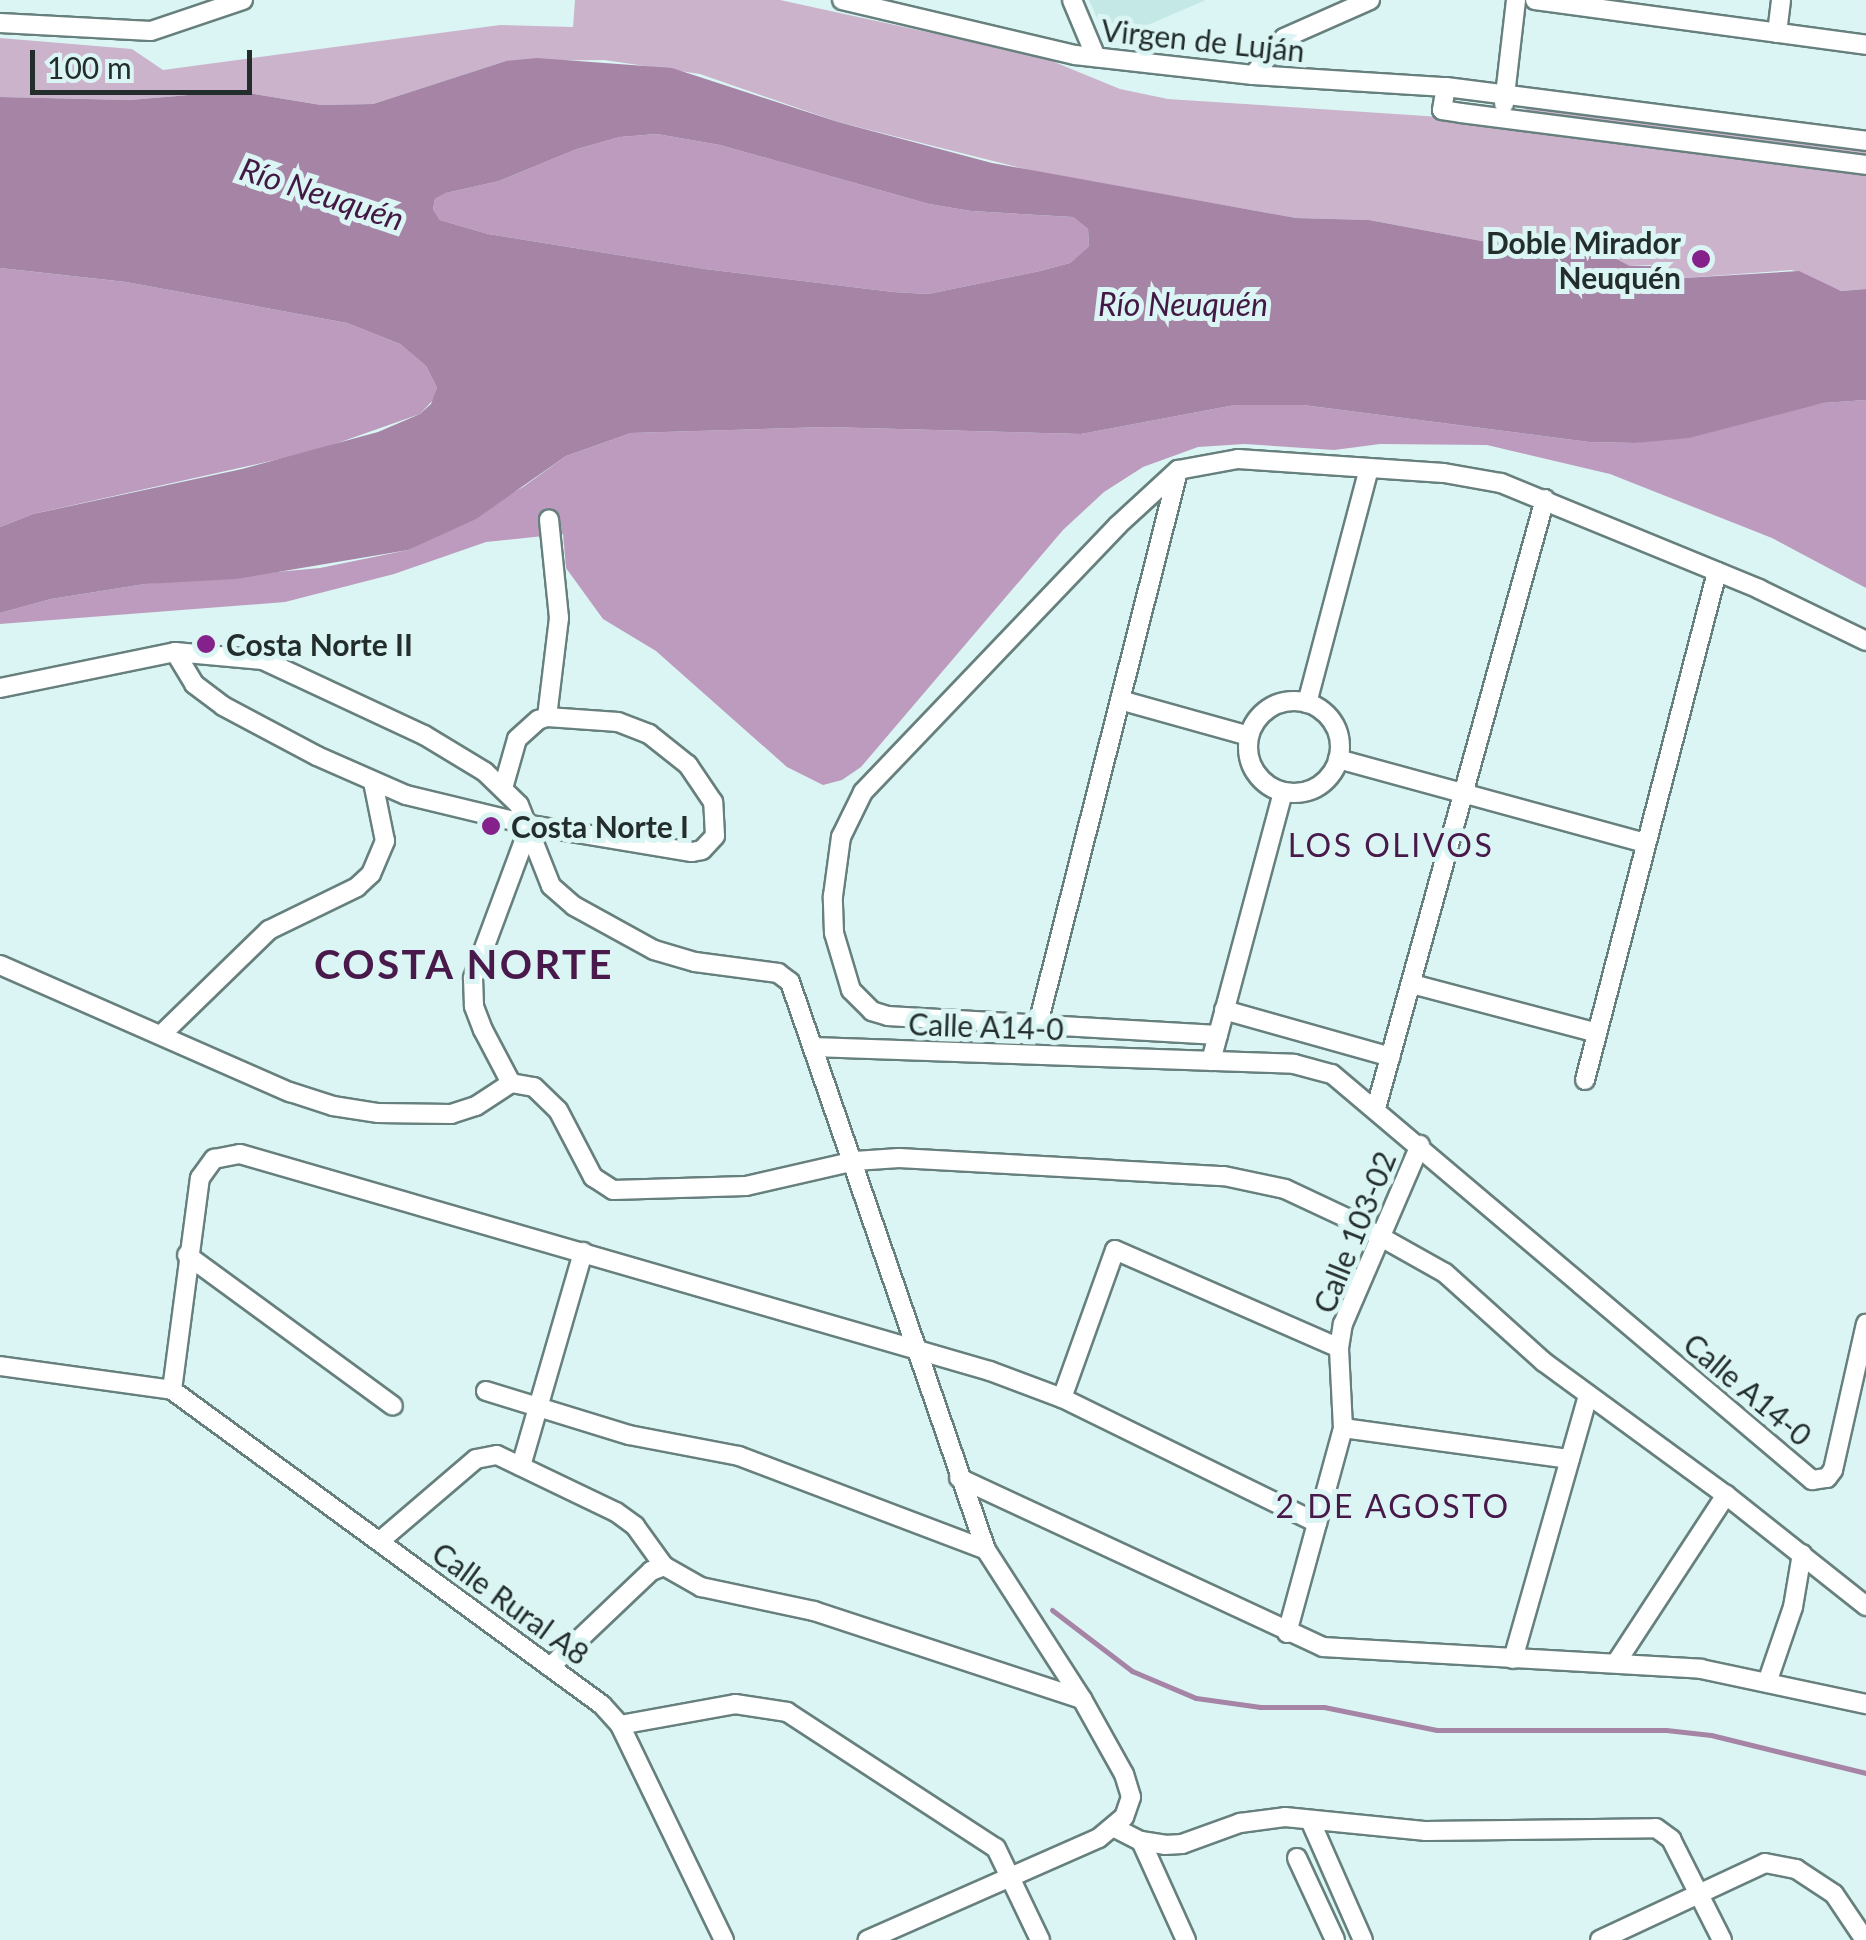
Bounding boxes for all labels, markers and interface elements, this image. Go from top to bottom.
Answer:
street label: Virgen de Luján [1100,11,1306,69]
scale bar [35,30,258,92]
text: 100 m [47,49,132,85]
water label: Río Neuquén [235,149,409,239]
place label: Doble Mirador Neuquén [1486,224,1681,294]
marker: Doble Mirador Neuquén [1690,248,1712,270]
water label: Río Neuquén [1098,285,1268,323]
place label: Costa Norte II [226,626,413,662]
marker: Costa Norte II [195,633,217,655]
place label: Costa Norte I [511,808,689,844]
marker: Costa Norte I [480,815,502,837]
district label: LOS OLIVOS [1288,826,1494,864]
district label: COSTA NORTE [313,940,615,988]
street label: Calle A14-0 [907,1005,1065,1047]
street label: Calle 103-02 [1305,1146,1403,1318]
street label: Calle A14-0 [1677,1325,1819,1453]
district label: 2 DE AGOSTO [1275,1487,1511,1525]
street label: Calle Rural A8 [425,1534,597,1672]

